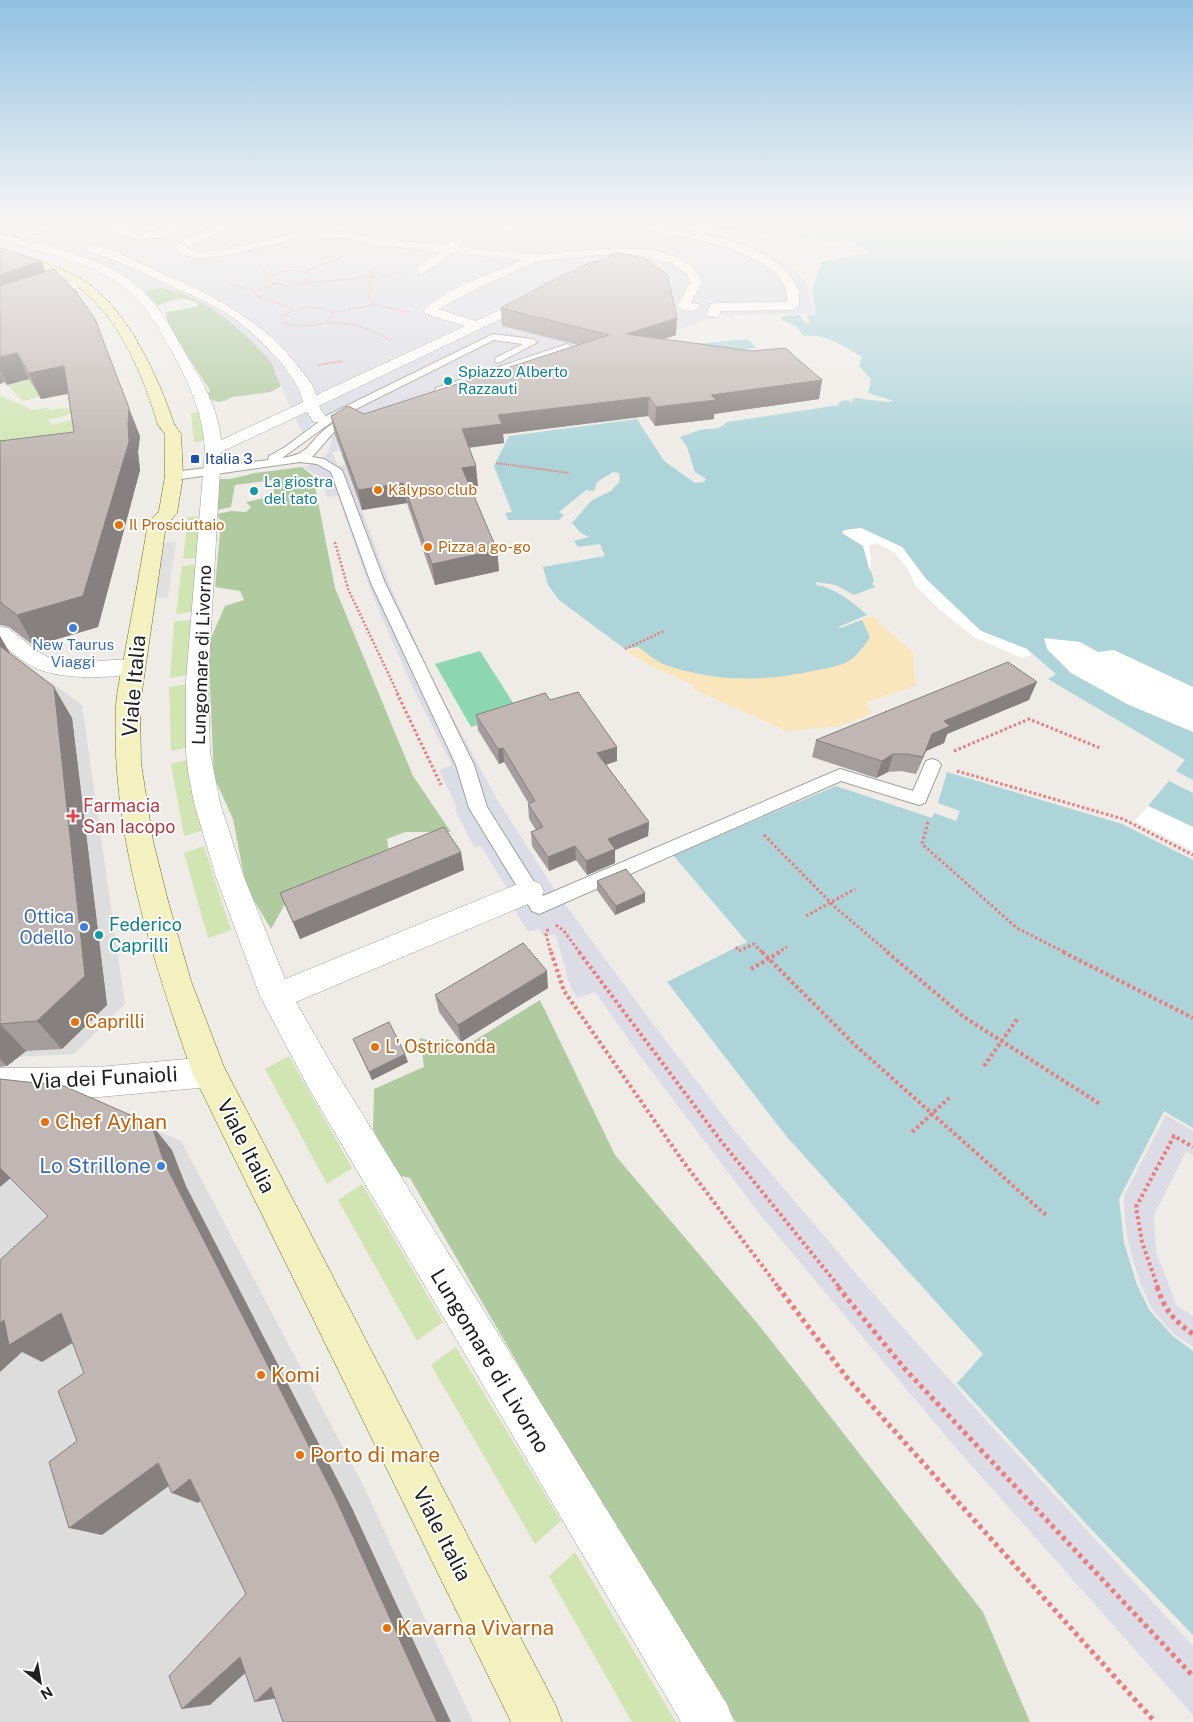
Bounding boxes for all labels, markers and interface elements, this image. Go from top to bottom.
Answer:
place label: Spiazzo Alberto Razzauti [458,363,568,397]
marker: Spiazzo Alberto Razzauti [442,375,454,387]
place label: Italia 3 [205,450,253,467]
marker: Italia 3 [189,453,201,465]
place label: La giostra del tato [264,473,333,507]
place label: Kalypso club [388,481,477,498]
marker: Kalypso club [372,484,384,496]
marker: La giostra del tato [248,485,260,497]
place label: Il Prosciuttaio [129,516,225,533]
marker: Il Prosciuttaio [113,519,125,531]
place label: Pizza a go-go [438,538,531,555]
marker: Pizza a go-go [422,541,434,553]
street label: Lungomare di Livorno [188,565,215,745]
marker: New Taurus Viaggi [67,622,79,634]
street label: Viale Italia [117,634,150,738]
place label: New Taurus Viaggi [32,636,114,670]
place label: Farmacia San Iacopo [83,795,176,837]
marker: Farmacia San Iacopo [67,810,79,822]
place label: Ottica Odello [20,906,74,948]
place label: Federico Caprilli [109,914,182,956]
marker: Ottica Odello [78,921,90,933]
marker: Federico Caprilli [93,929,105,941]
place label: Caprilli [85,1011,145,1032]
marker: Caprilli [69,1016,81,1028]
place label: L' Ostriconda [385,1036,496,1057]
marker: L' Ostriconda [369,1041,381,1053]
street label: Via dei Funaioli [30,1061,178,1094]
street label: Viale Italia [212,1095,281,1197]
place label: Chef Ayhan [55,1109,167,1134]
marker: Chef Ayhan [39,1116,51,1128]
place label: Lo Strillone [39,1153,151,1178]
marker: Lo Strillone [155,1160,167,1172]
street label: Lungomare di Livorno [426,1264,555,1457]
place label: Komi [271,1362,320,1387]
marker: Komi [255,1369,267,1381]
place label: Porto di mare [310,1442,440,1467]
marker: Porto di mare [294,1449,306,1461]
street label: Viale Italia [408,1483,477,1585]
place label: Kavarna Vivarna [397,1615,554,1640]
marker: Kavarna Vivarna [381,1622,393,1634]
north arrow [15,1657,65,1707]
text: N [38,1683,56,1703]

